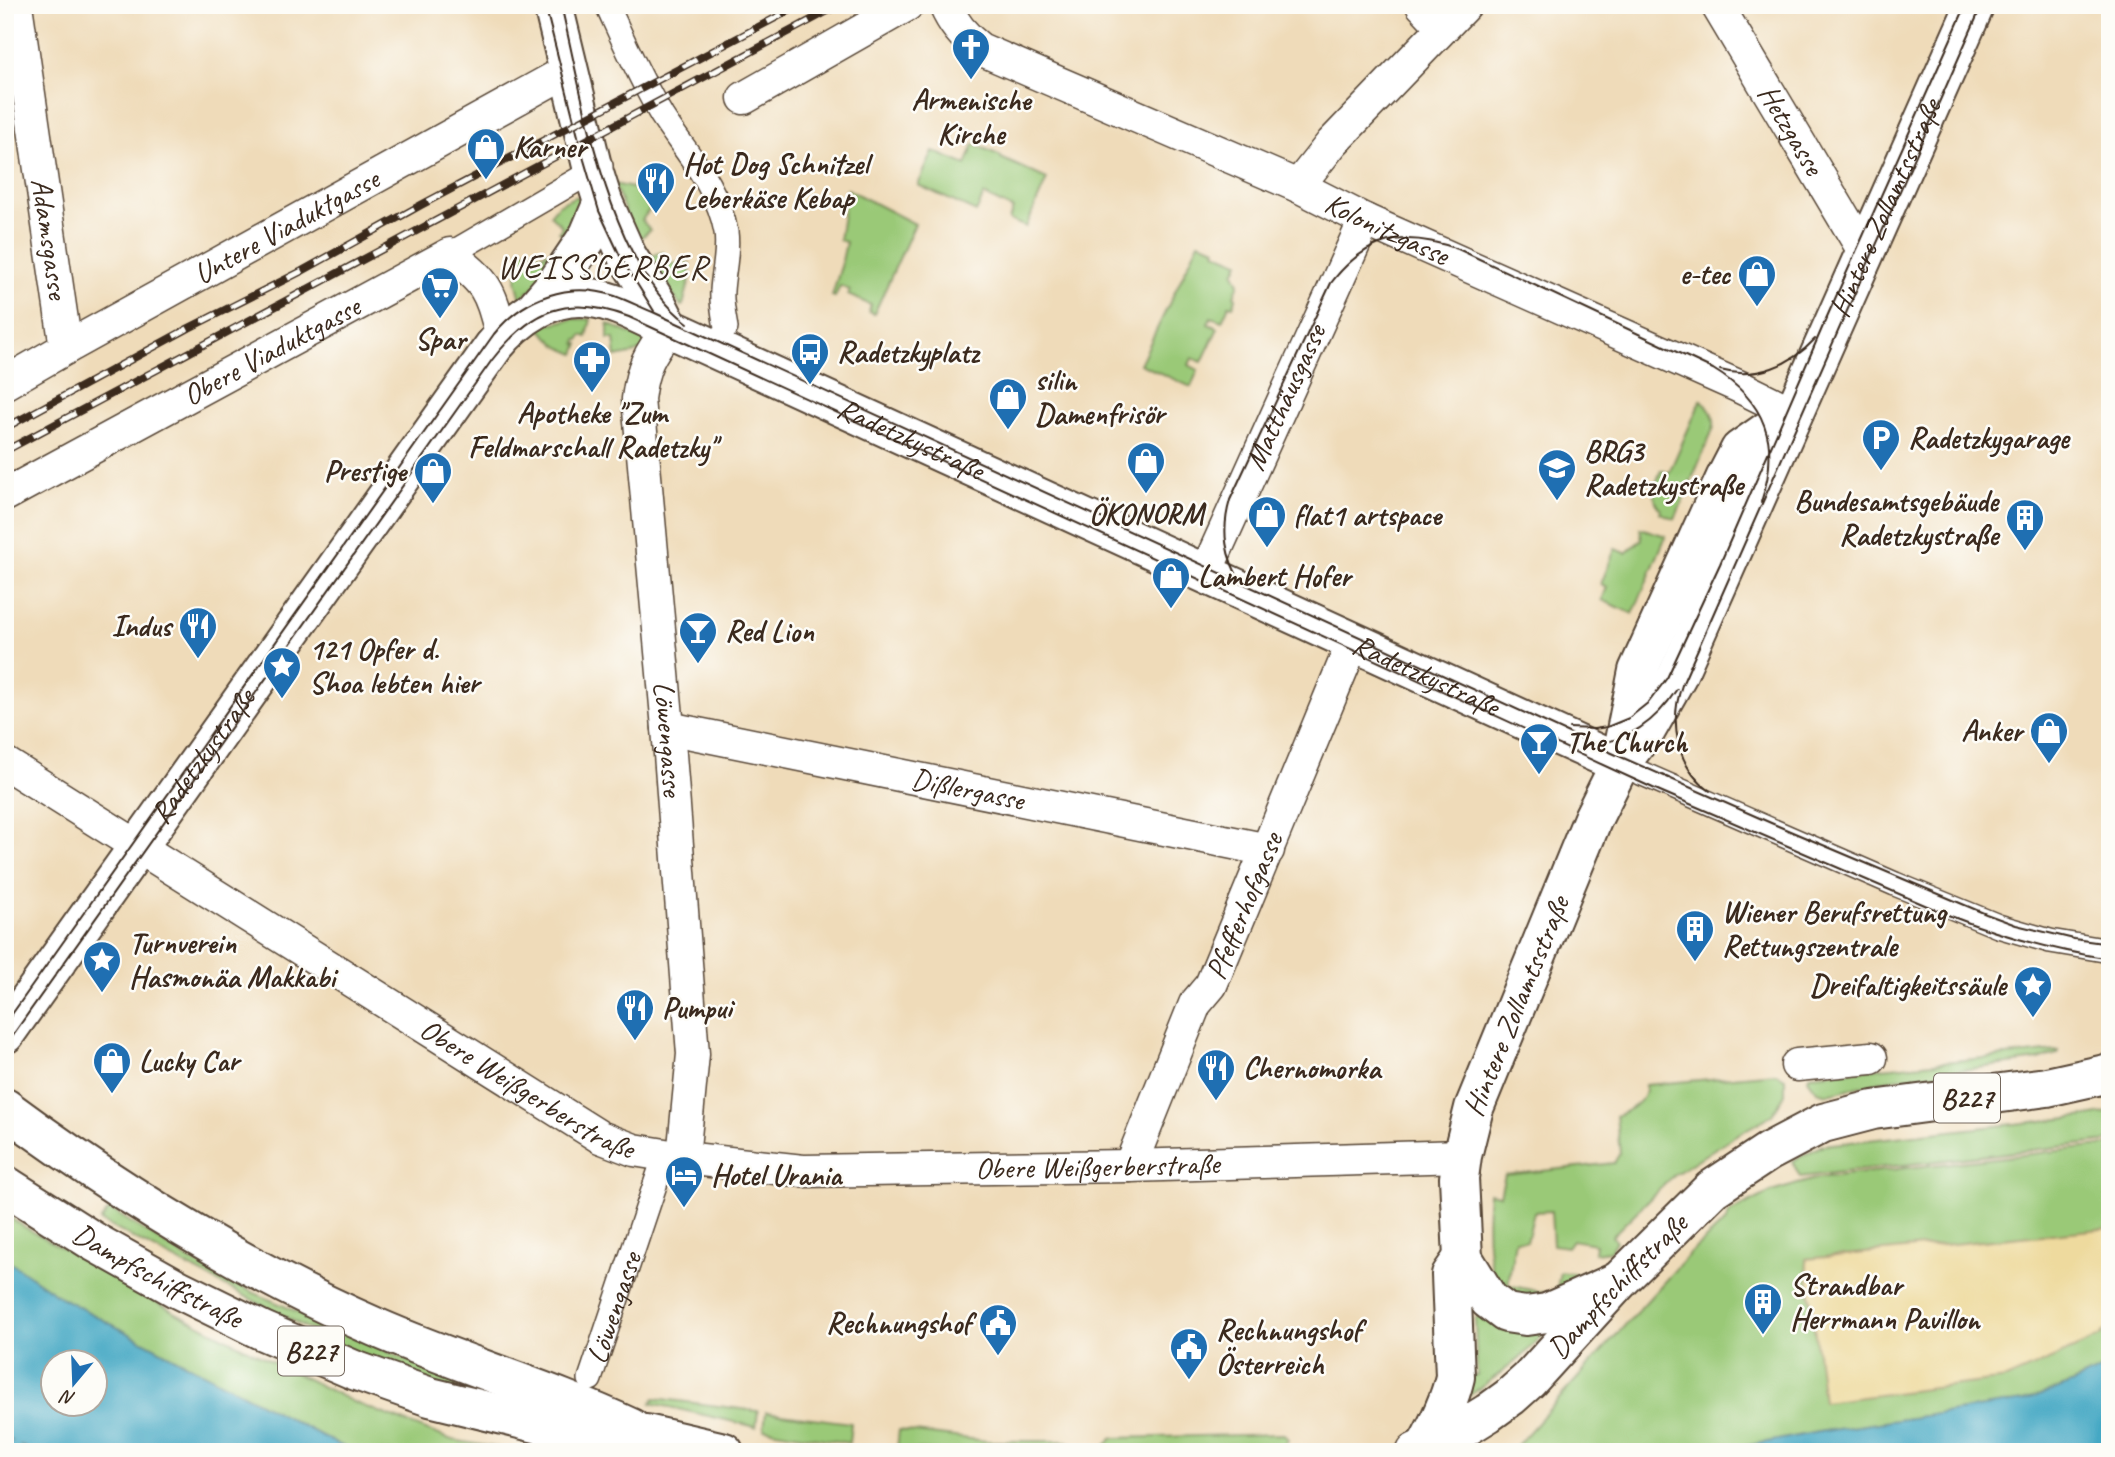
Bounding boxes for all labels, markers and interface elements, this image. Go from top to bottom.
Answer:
church icon: Armenische Kirche [950,26,992,81]
street label: Hetzgasse [1750,77,1834,184]
place label: Armenische Kirche [911,81,1033,153]
street label: Hintere Zollamtsstraße [1820,91,1951,323]
shop icon: Karner [465,126,507,181]
place label: Karner [513,128,589,166]
place label: Hot Dog Schnitzel Leberkäse Kebap [683,145,874,217]
street label: Untere Viaduktgasse [187,159,388,293]
restaurant icon: Hot Dog Schnitzel Leberkäse Kebap [635,160,677,215]
street label: Adamsgasse [22,176,78,304]
street label: Kolonitzgasse [1319,184,1457,275]
district label: WEISSGERBER [497,246,711,288]
shop icon: e-tec [1736,253,1778,308]
place label: e-tec [1679,255,1731,293]
supermarket icon: Spar [419,265,461,320]
street label: Obere Viaduktgasse [176,286,369,414]
street label: Matthäusgasse [1236,316,1335,476]
place label: Spar [415,320,468,358]
bus stop icon: Radetzkyplatz [789,331,831,386]
place label: Radetzkyplatz [837,333,981,372]
pharmacy icon: Apotheke "Zum Feldmarschall Radetzky" [571,339,613,394]
place label: silin Damenfrisör [1035,361,1168,433]
shop icon: silin Damenfrisör [987,376,1029,431]
street label: Radetzkystraße [831,389,992,490]
place label: Apotheke "Zum Feldmarschall Radetzky" [468,394,723,467]
parking icon: Radetzkygarage [1860,417,1902,472]
place label: Radetzkygarage [1908,419,2071,458]
place label: BRG3 Radetzkystraße [1584,432,1746,505]
shop icon: ÖKONORM [1125,440,1167,495]
school or university icon: BRG3 Radetzkystraße [1536,447,1578,502]
shop icon: Prestige [412,450,454,505]
place label: Prestige [324,452,408,490]
place label: Bundesamtsgebäude Radetzkystraße [1794,482,2001,555]
shop icon: flat1 artspace [1246,494,1288,549]
place label: ÖKONORM [1089,495,1207,533]
place label: flat1 artspace [1294,496,1443,534]
building icon: Bundesamtsgebäude Radetzkystraße [2004,497,2046,552]
shop icon: Lambert Hofer [1150,555,1192,610]
place label: Lambert Hofer [1198,557,1354,595]
restaurant icon: Indus [177,605,219,660]
place label: Indus [112,607,174,645]
bar icon: Red Lion [677,610,719,665]
place label: Red Lion [725,612,815,650]
street label: Radetzkystraße [1347,625,1507,726]
place label: 121 Opfer d. Shoa lebten hier [309,630,483,702]
place icon: 121 Opfer d. Shoa lebten hier [261,645,303,700]
street label: Radetzkystraße [142,679,265,831]
street label: Löwengasse [645,680,692,800]
shop icon: Anker [2028,710,2070,765]
place label: Anker [1961,712,2025,750]
bar icon: The Church [1518,721,1560,776]
place label: The Church [1566,723,1688,761]
street label: Dißlergasse [908,759,1030,819]
street label: Pfefferhofgasse [1197,825,1292,985]
street label: Hintere Zollamtsstraße [1454,888,1579,1122]
place label: Wiener Berufsrettung Rettungszentrale [1722,893,1948,965]
building icon: Wiener Berufsrettung Rettungszentrale [1674,908,1716,963]
place label: Turnverein Hasmonäa Makkabi [129,924,339,996]
place icon: Turnverein Hasmonäa Makkabi [81,939,123,994]
place icon: Dreifaltigkeitssäule [2012,964,2054,1019]
place label: Dreifaltigkeitssäule [1810,966,2008,1004]
restaurant icon: Pumpui [614,987,656,1042]
place label: Pumpui [662,989,736,1027]
street label: Obere Weißgerberstraße [413,1010,642,1168]
shop icon: Lucky Car [91,1040,133,1095]
place label: Lucky Car [139,1042,242,1080]
restaurant icon: Chernomorka [1195,1047,1237,1102]
place label: Chernomorka [1243,1049,1383,1087]
road number: B227 [1934,1074,2000,1122]
street label: Obere Weißgerberstraße [975,1144,1222,1187]
hotel icon: Hotel Urania [663,1154,705,1209]
place label: Hotel Urania [711,1156,844,1194]
street label: Dampfschiffstraße [1539,1203,1697,1366]
street label: Dampfschiffstraße [66,1214,251,1338]
street label: Löwengasse [578,1245,651,1368]
place label: Strandbar Herrmann Pavillon [1790,1266,1982,1338]
building icon: Strandbar Herrmann Pavillon [1742,1281,1784,1336]
public building icon: Rechnungshof [977,1302,1019,1357]
place label: Rechnungshof [826,1304,978,1342]
place label: Rechnungshof Österreich [1216,1311,1368,1383]
road number: B227 [278,1326,344,1376]
public building icon: Rechnungshof Österreich [1168,1326,1210,1381]
north arrow [38,1348,108,1418]
text: N [56,1384,78,1411]

